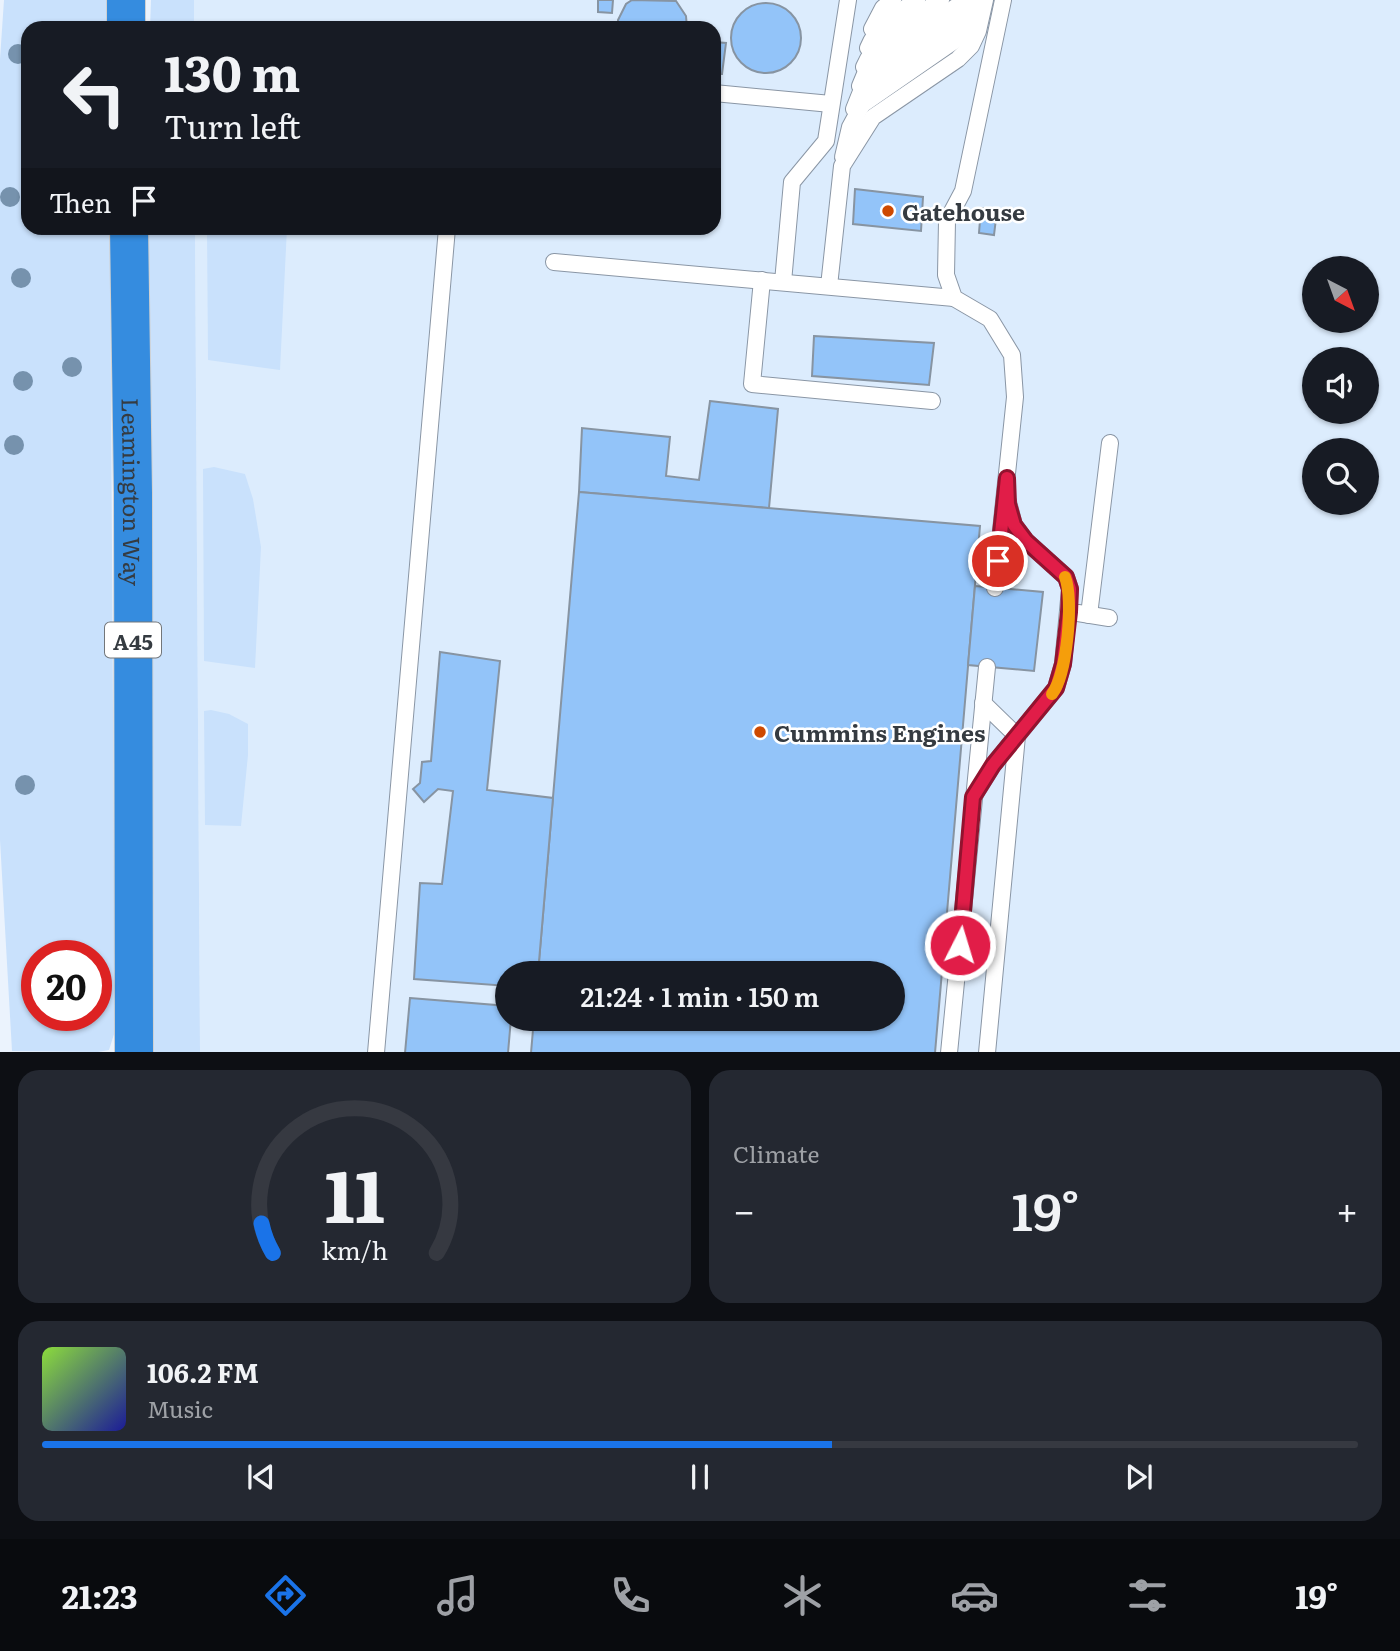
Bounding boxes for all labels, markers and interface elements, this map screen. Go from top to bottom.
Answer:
text: 130 m [164,34,300,107]
icon: left [49,49,140,140]
text: Turn left [164,101,301,149]
text: Then [49,182,111,221]
icon: arrive [125,182,163,220]
place label: Gatehouse [902,194,1025,228]
marker: Gatehouse [880,203,896,219]
north arrow [1302,256,1379,332]
map controls [1302,256,1379,515]
button: sound [1302,347,1379,424]
street label: Leamington Way [115,398,150,587]
button: search [1302,438,1379,515]
pin [968,531,1028,591]
icon: arrive [979,542,1017,580]
road number: A45 [105,622,161,658]
place label: Cummins Engines [774,715,985,749]
marker: Cummins Engines [752,724,768,740]
position arrow [923,908,997,982]
speed limit sign: 20 [21,940,112,1031]
text: 21:24 · 1 min · 150 m [581,976,819,1015]
text: Climate [733,1136,819,1170]
text: 11 [324,1137,385,1245]
text: 19° [1012,1170,1079,1247]
text: − [733,1180,755,1237]
text: + [1336,1180,1358,1237]
text: km/h [321,1230,388,1267]
text: 106.2 FM [147,1352,259,1391]
text: Music [147,1391,213,1425]
icon: previous [242,1458,280,1496]
icon: pause [681,1458,719,1496]
icon: next [1120,1458,1158,1496]
text: 21:23 [62,1571,138,1619]
icon: directions [261,1571,310,1620]
icon: music [433,1571,482,1620]
icon: phone [606,1571,655,1620]
icon: climate [778,1571,827,1620]
icon: car [950,1571,999,1620]
icon: filters [1123,1571,1172,1620]
text: 19° [1295,1571,1338,1619]

